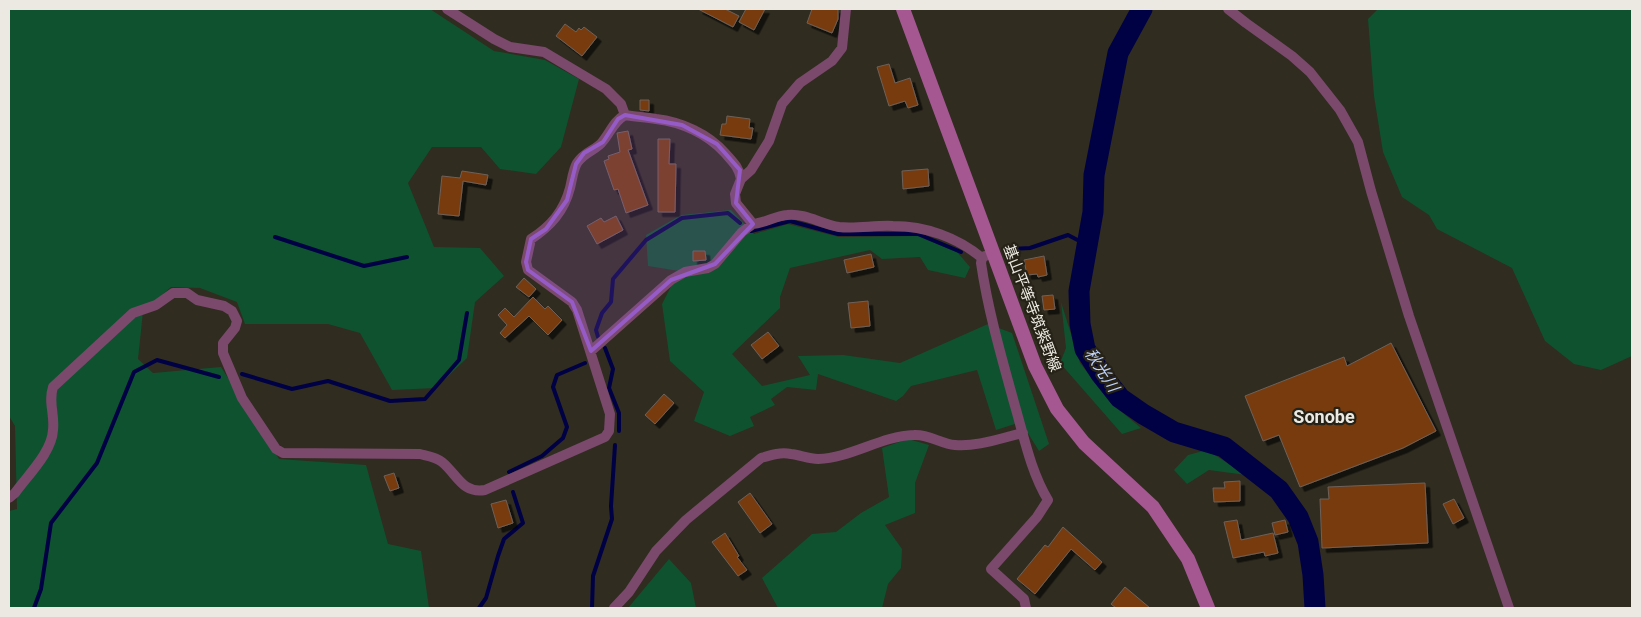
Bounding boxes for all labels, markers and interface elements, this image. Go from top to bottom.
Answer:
street label: 基山平等寺筑紫野線 [999,242,1065,374]
water label: 秋光川 [1081,345,1124,397]
district label: Sonobe [1293,406,1355,427]

